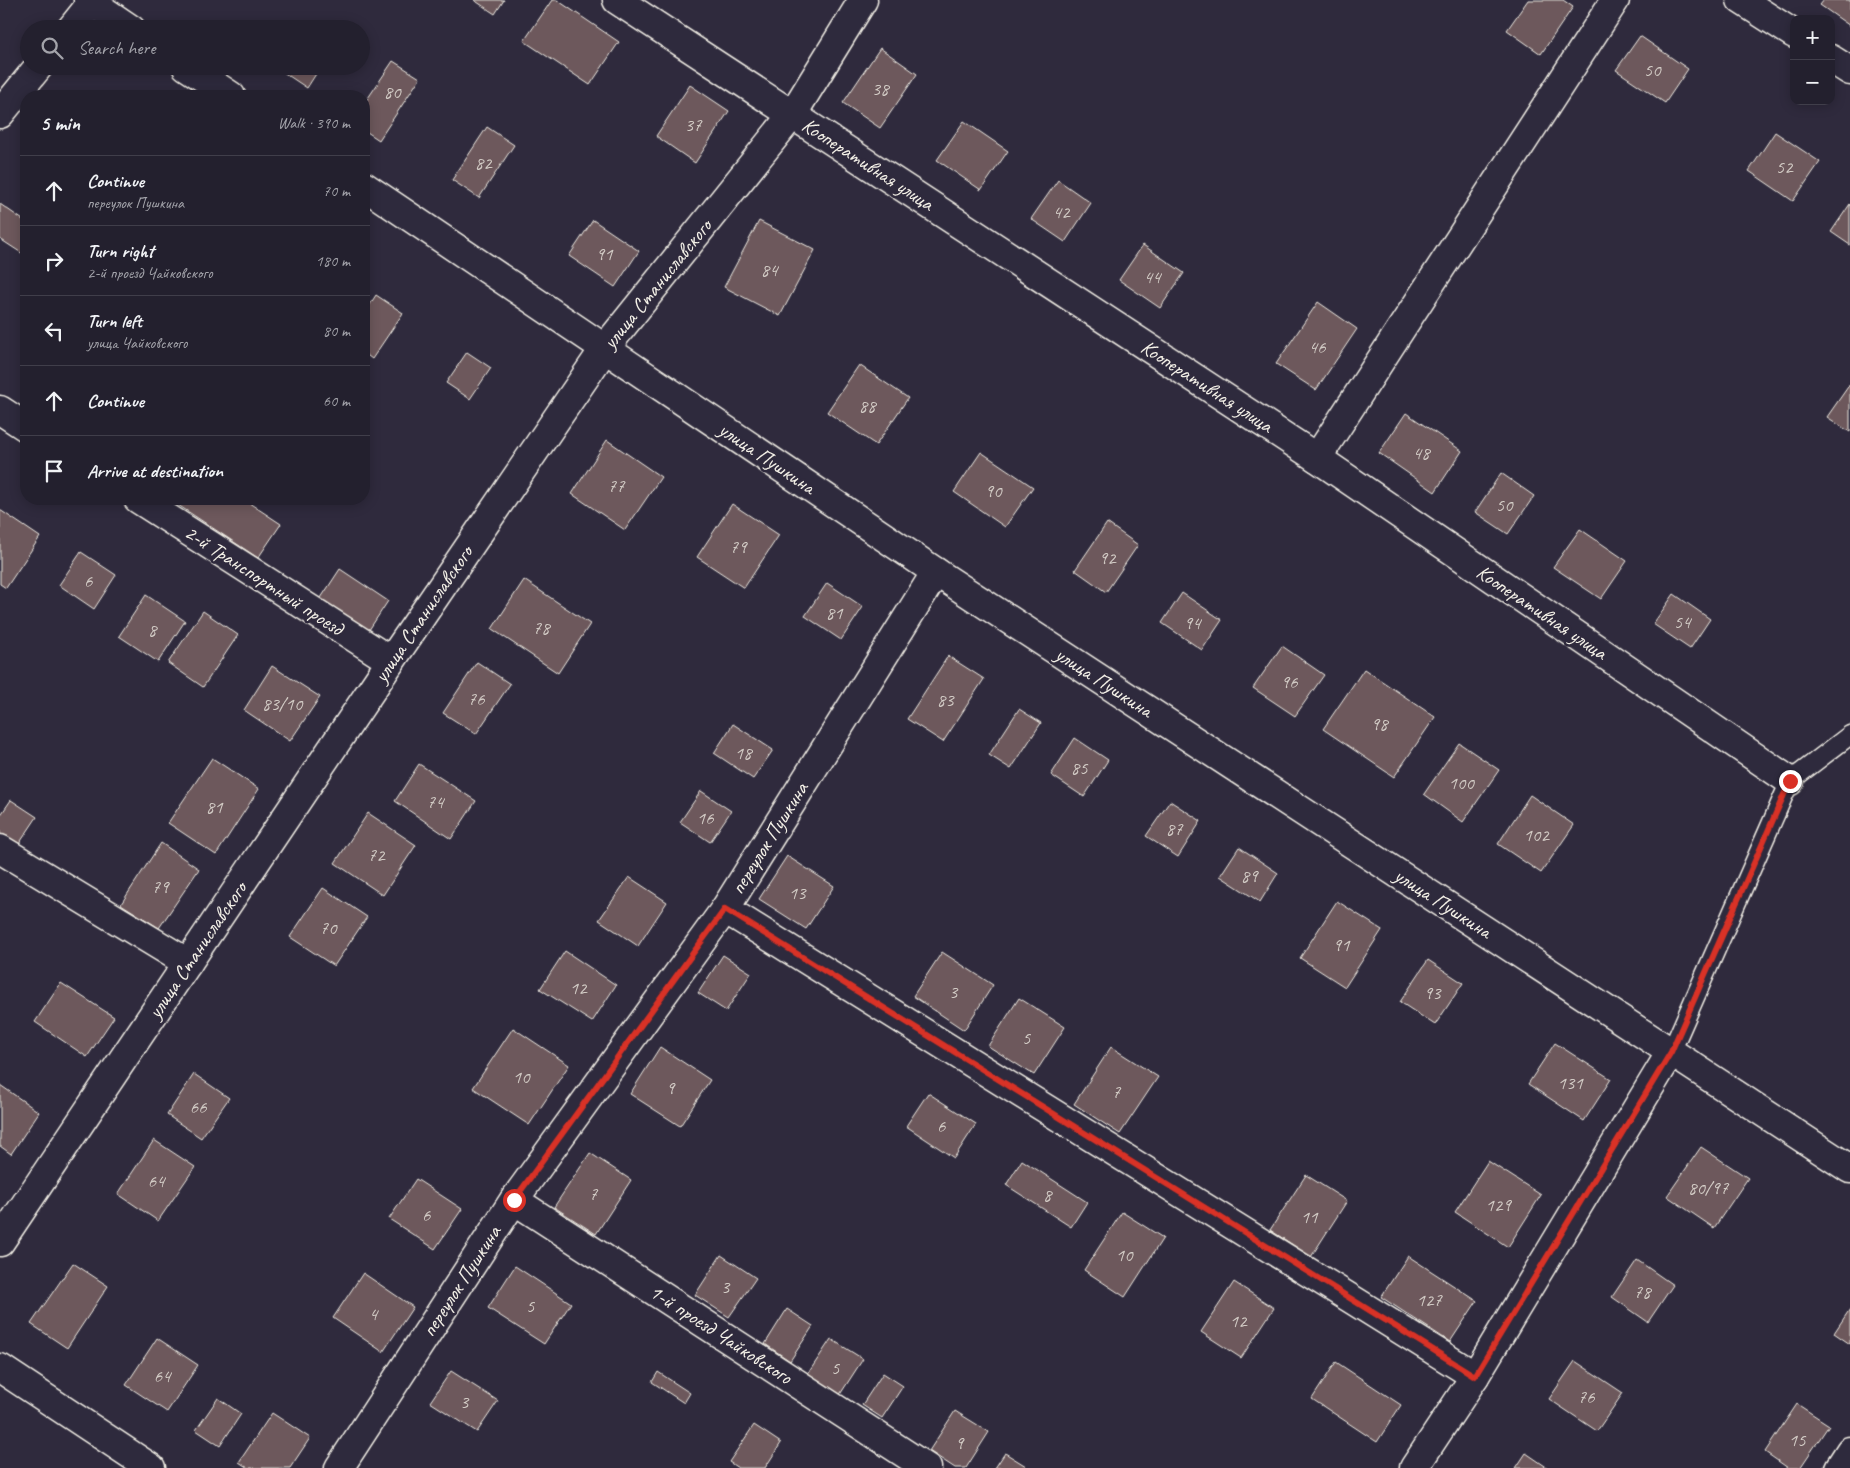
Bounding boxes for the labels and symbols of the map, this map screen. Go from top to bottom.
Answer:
house number: 50 [1643,58,1662,82]
house number: 38 [871,77,891,101]
house number: 80 [383,80,402,104]
street label: Кооперативная улица [797,112,940,217]
house number: 37 [684,113,703,137]
house number: 82 [474,151,493,175]
house number: 52 [1775,155,1794,179]
house number: 42 [1052,200,1071,224]
street label: улица Станиславского [596,212,719,356]
house number: 91 [595,242,614,266]
house number: 84 [760,258,780,282]
house number: 44 [1143,265,1163,289]
street label: Кооперативная улица [1136,334,1279,439]
house number: 46 [1308,335,1327,359]
house number: 88 [858,394,878,418]
street label: улица Пушкина [712,415,822,501]
house number: 48 [1412,441,1432,465]
house number: 77 [607,474,626,498]
house number: 90 [984,479,1003,503]
house number: 50 [1495,493,1514,517]
street label: 2-й Транспортный проезд [180,519,350,642]
house number: 79 [729,535,748,559]
street label: улица Станиславского [367,539,480,689]
house number: 92 [1098,546,1117,570]
street label: Кооперативная улица [1472,559,1614,666]
house number: 6 [84,569,94,593]
house number: 81 [825,601,844,625]
house number: 54 [1673,610,1693,634]
house number: 94 [1183,611,1203,635]
house number: 78 [532,616,552,640]
house number: 8 [148,618,159,642]
street label: улица Пушкина [1049,640,1160,724]
house number: 96 [1280,670,1299,694]
house number: 76 [467,687,486,711]
house number: 83 [936,688,955,712]
house number: 83/10 [262,692,304,716]
house number: 98 [1370,712,1390,736]
house number: 18 [734,741,754,765]
house number: 85 [1070,756,1089,780]
route end [1779,770,1802,793]
house number: 100 [1448,771,1475,795]
street label: переулок Пушкина [724,776,815,899]
house number: 74 [426,790,446,814]
house number: 81 [205,795,224,819]
house number: 16 [696,806,715,830]
house number: 87 [1165,817,1184,841]
house number: 102 [1523,823,1550,847]
house number: 72 [367,843,386,867]
street label: улица Пушкина [1388,861,1499,945]
house number: 89 [1240,864,1259,888]
street label: улица Станиславского [141,875,254,1025]
house number: 79 [151,875,170,899]
house number: 13 [788,881,807,905]
house number: 70 [319,916,338,940]
house number: 91 [1332,933,1351,957]
house number: 12 [569,976,588,1000]
house number: 3 [949,980,959,1004]
house number: 93 [1423,981,1442,1005]
house number: 5 [1022,1026,1032,1050]
house number: 10 [512,1065,531,1089]
house number: 131 [1557,1071,1584,1095]
house number: 9 [666,1076,676,1100]
house number: 7 [1112,1080,1122,1104]
house number: 66 [189,1095,208,1119]
house number: 6 [937,1114,947,1138]
house number: 64 [147,1169,167,1193]
house number: 80/97 [1688,1176,1730,1200]
house number: 7 [589,1182,599,1206]
house number: 8 [1043,1183,1054,1207]
route start [503,1189,526,1212]
house number: 129 [1485,1193,1512,1217]
house number: 6 [422,1203,432,1227]
house number: 11 [1300,1205,1319,1229]
street label: переулок Пушкина [415,1219,508,1341]
house number: 10 [1115,1243,1134,1267]
house number: 3 [721,1275,731,1299]
street label: 1-й проезд Чайковского [645,1278,799,1391]
house number: 78 [1633,1280,1653,1304]
house number: 127 [1416,1288,1443,1312]
house number: 5 [526,1294,536,1318]
house number: 4 [369,1302,380,1326]
house number: 12 [1229,1309,1248,1333]
house number: 5 [831,1356,841,1380]
house number: 64 [153,1364,173,1388]
house number: 76 [1577,1385,1596,1409]
house number: 3 [460,1390,470,1414]
house number: 15 [1788,1428,1807,1452]
house number: 9 [955,1431,965,1455]

